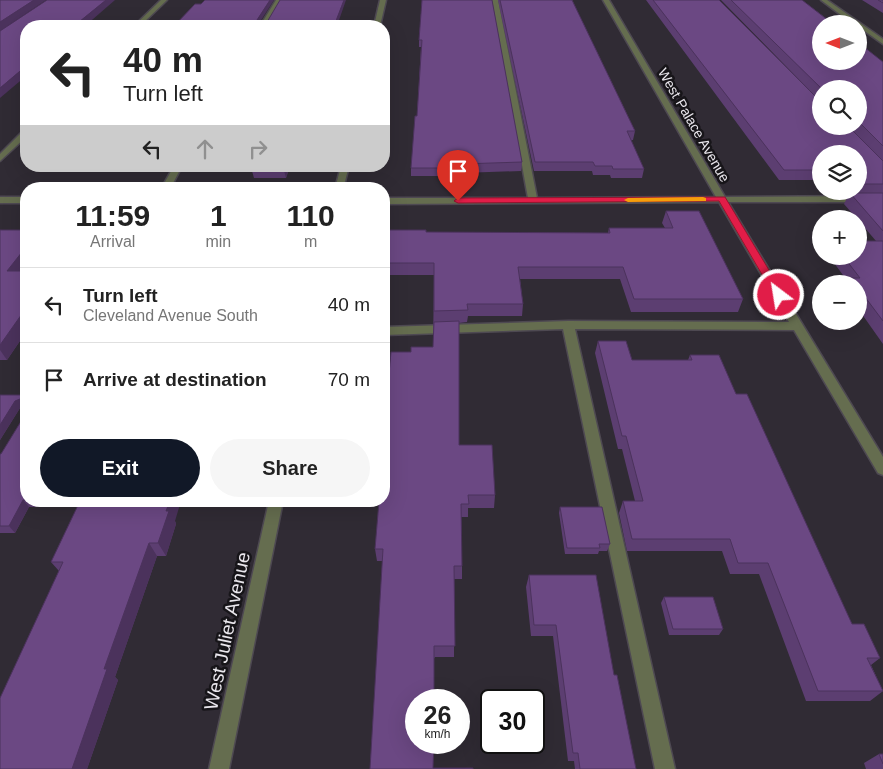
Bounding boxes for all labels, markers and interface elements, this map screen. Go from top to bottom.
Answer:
north arrow [812,15,868,70]
map controls [812,15,867,330]
icon: left [40,40,105,105]
text: 40 m [123,40,203,79]
street label: West Palace Avenue [655,65,733,185]
button: search [812,80,867,135]
text: Turn left [123,81,203,106]
icon: left [138,135,166,163]
icon: ahead [191,135,219,163]
icon: right [244,135,272,163]
button: layers [812,145,867,200]
pin [437,150,479,201]
icon: arrive [444,157,472,185]
text: 11:59 [75,199,150,232]
text: 1 [210,199,227,232]
text: 110 [286,199,335,232]
button: + [812,210,867,265]
text: Arrival [90,233,135,250]
text: min [205,233,231,250]
text: m [304,233,317,250]
position arrow [752,268,804,320]
button: − [812,275,867,330]
text: Turn left [83,285,158,306]
icon: left [40,291,68,319]
text: 40 m [328,294,370,315]
text: Cleveland Avenue South [83,307,258,324]
icon: arrive [40,366,68,394]
text: Arrive at destination [83,369,267,390]
text: 70 m [328,369,370,390]
button: Exit [40,439,200,497]
button: Share [210,439,370,497]
street label: West Juliet Avenue [200,550,254,712]
speed limit sign: 30 [480,689,545,754]
text: 26 [424,701,451,729]
text: km/h [424,727,451,741]

